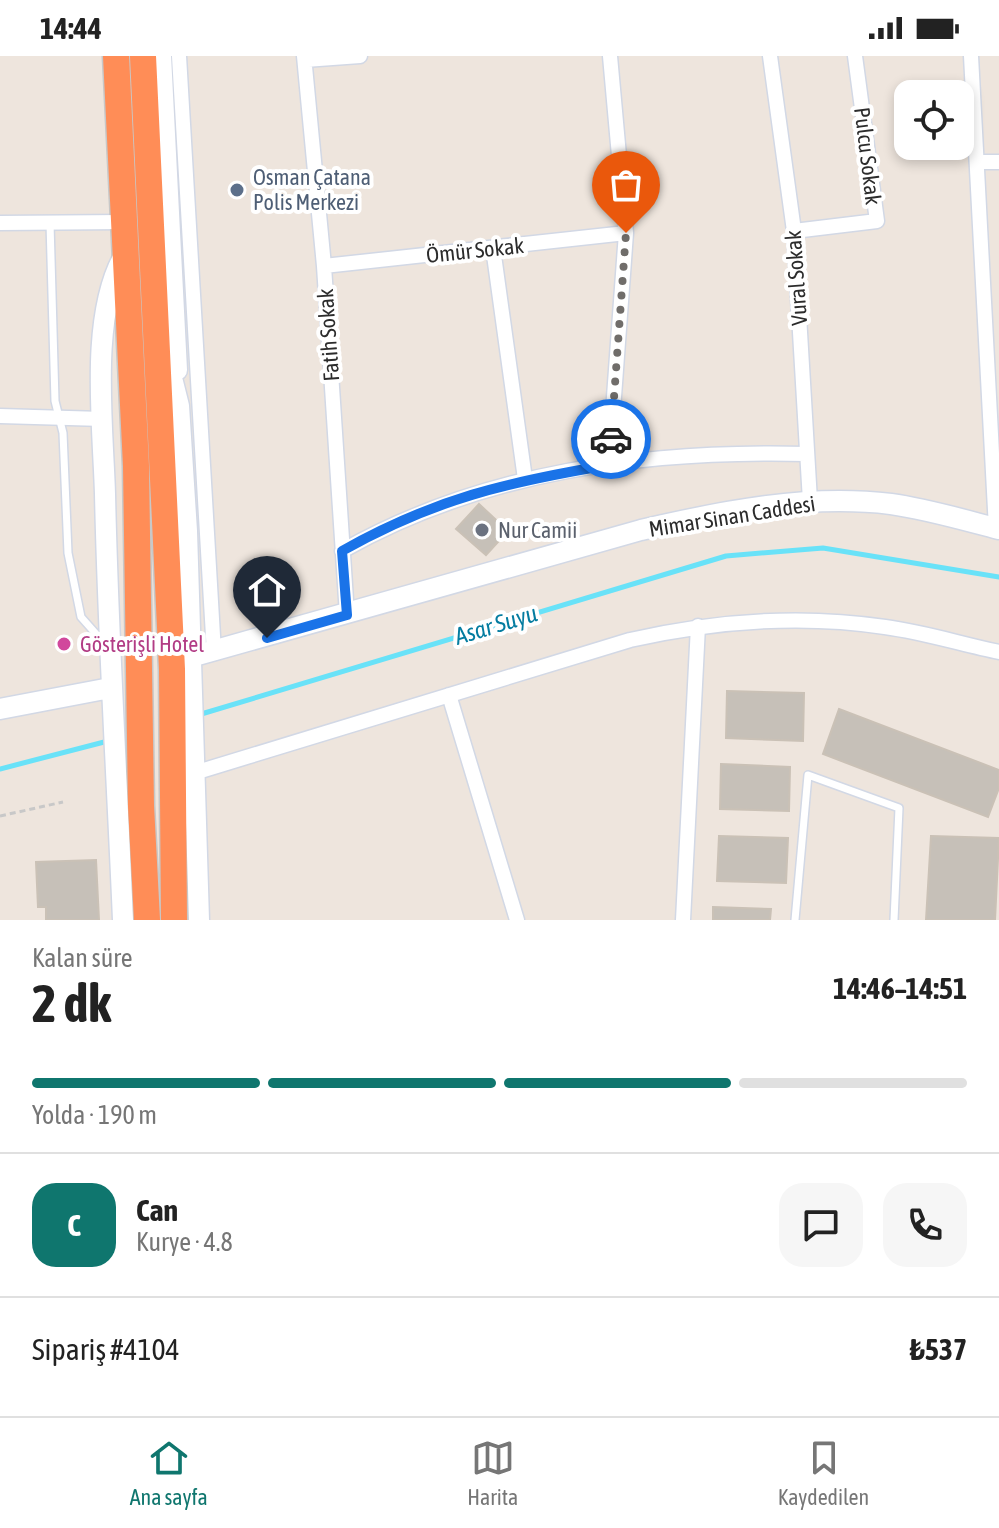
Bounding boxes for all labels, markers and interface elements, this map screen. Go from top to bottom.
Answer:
text: 14:44 [40,11,102,45]
map controls [894,80,974,160]
button: locate [894,80,974,160]
street label: Pulcu Sokak [849,106,887,207]
pin [592,151,660,233]
icon: bag [604,163,648,207]
place label: Osman Çatana Polis Merkezi [253,164,371,215]
marker: Osman Çatana Polis Merkezi [228,181,246,199]
street label: Vural Sokak [780,229,812,326]
street label: Ömür Sokak [425,232,525,268]
street label: Fatih Sokak [312,287,344,382]
courier [571,399,651,479]
icon: car [589,417,633,461]
street label: Mimar Sinan Caddesi [647,490,817,542]
place label: Nur Camii [498,517,577,543]
marker: Nur Camii [473,521,491,539]
pin [233,556,301,638]
icon: home [245,568,289,612]
water label: Asar Suyu [450,599,541,650]
place label: Gösterişli Hotel [80,631,204,657]
marker: Gösterişli Hotel [55,635,73,653]
text: Kalan süre [32,943,133,973]
text: 14:46–14:51 [833,971,967,1005]
text: 2 dk [32,973,111,1033]
text: Yolda · 190 m [32,1100,157,1130]
button: chat [779,1183,863,1267]
button: phone [883,1183,967,1267]
text: Can [136,1193,178,1227]
text: C [67,1208,81,1242]
text: Kurye · 4.8 [136,1227,233,1257]
text: Sipariş #4104 [32,1332,180,1366]
text: ₺537 [910,1332,967,1366]
tab: Ana sayfa [130,1436,208,1510]
tab: Harita [467,1436,518,1510]
tab: Kaydedilen [778,1436,869,1510]

